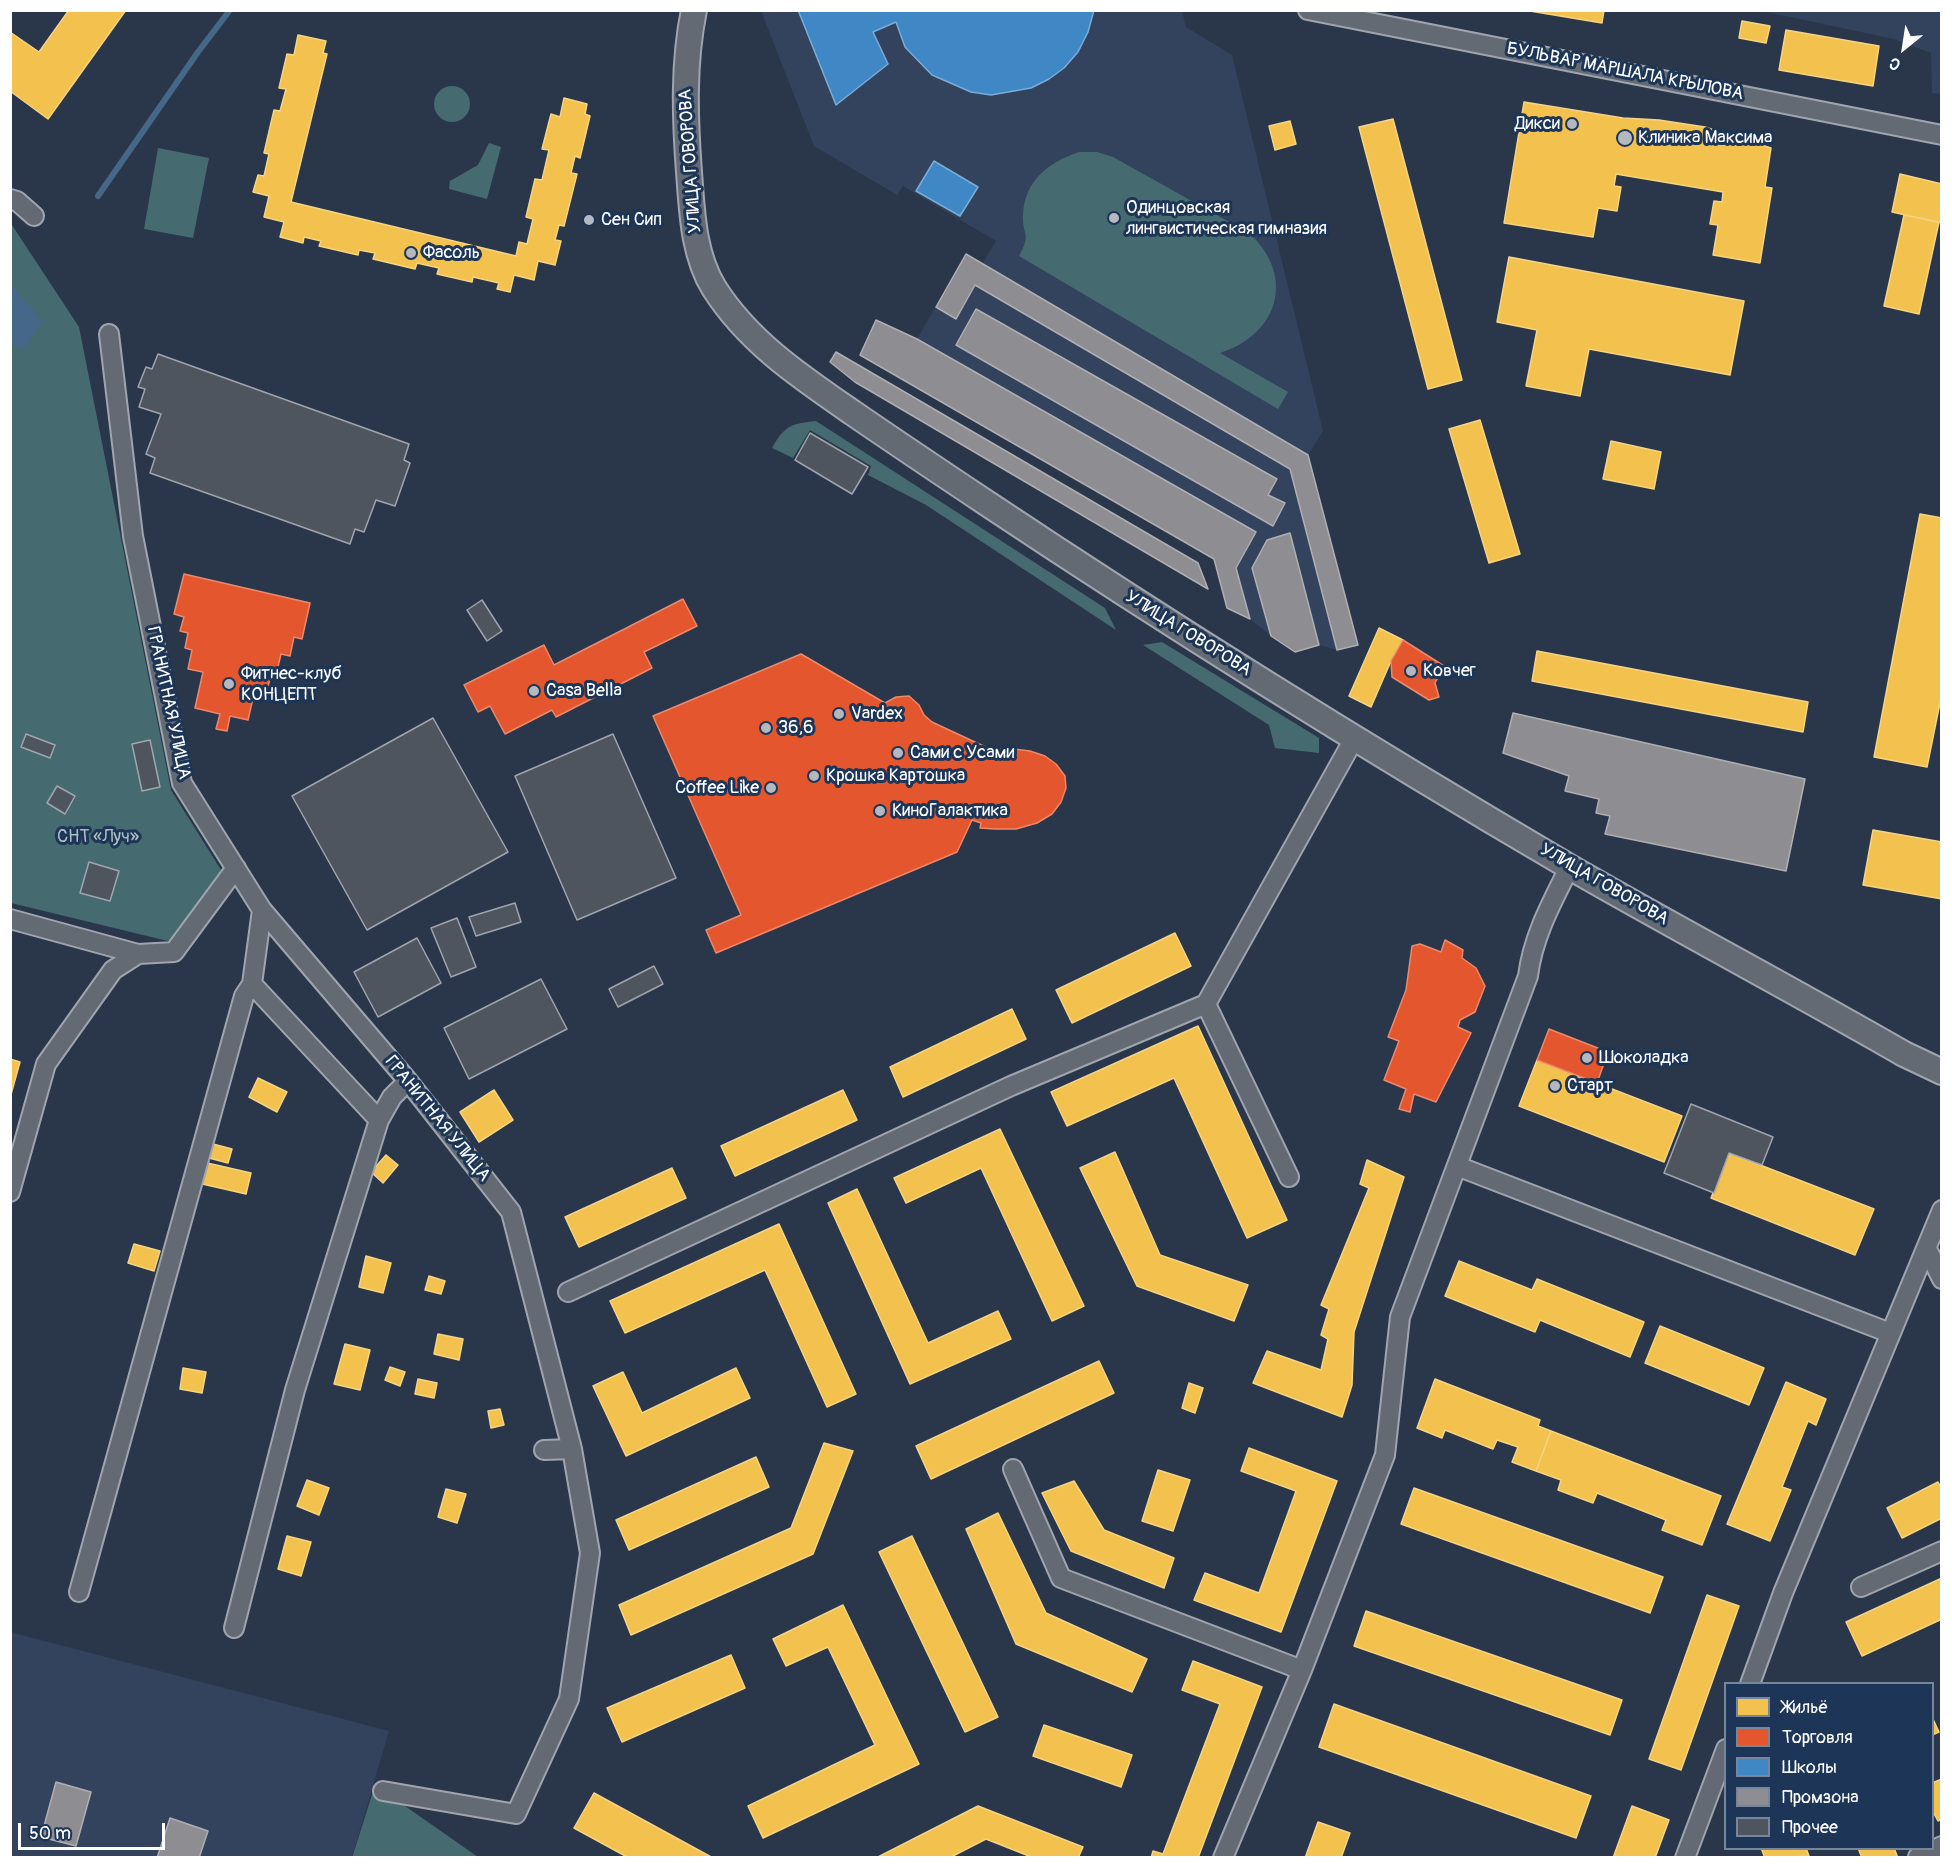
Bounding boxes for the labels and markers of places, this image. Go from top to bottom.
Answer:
place label: Дикси [1515,113,1560,135]
marker: Дикси [1565,117,1579,131]
place label: Клиника Максима [1638,127,1772,149]
marker: Клиника Максима [1616,129,1634,147]
place label: Одинцовская лингвистическая гимназия [1126,197,1327,240]
place label: Сен Сип [601,209,662,231]
marker: Одинцовская лингвистическая гимназия [1107,211,1121,225]
marker: Сен Сип [582,213,596,227]
place label: Фасоль [423,242,480,264]
marker: Фасоль [404,246,418,260]
place label: Ковчег [1423,660,1476,682]
place label: Фитнес-клуб КОНЦЕПТ [241,663,342,706]
marker: Ковчег [1404,664,1418,678]
marker: Фитнес-клуб КОНЦЕПТ [222,677,236,691]
place label: Casa Bella [546,680,622,702]
marker: Casa Bella [527,684,541,698]
place label: Vardex [851,703,903,725]
marker: Vardex [832,707,846,721]
place label: 36,6 [778,717,814,739]
marker: 36,6 [759,721,773,735]
place label: Сами с Усами [910,742,1014,764]
marker: Сами с Усами [891,746,905,760]
place label: Крошка Картошка [826,765,965,787]
marker: Крошка Картошка [807,769,821,783]
place label: Coffee Like [675,777,759,799]
marker: Coffee Like [764,781,778,795]
place label: КиноГалактика [892,800,1008,822]
marker: КиноГалактика [873,804,887,818]
place label: Шоколадка [1599,1047,1689,1069]
marker: Шоколадка [1580,1051,1594,1065]
place label: Старт [1567,1075,1613,1097]
marker: Старт [1548,1079,1562,1093]

